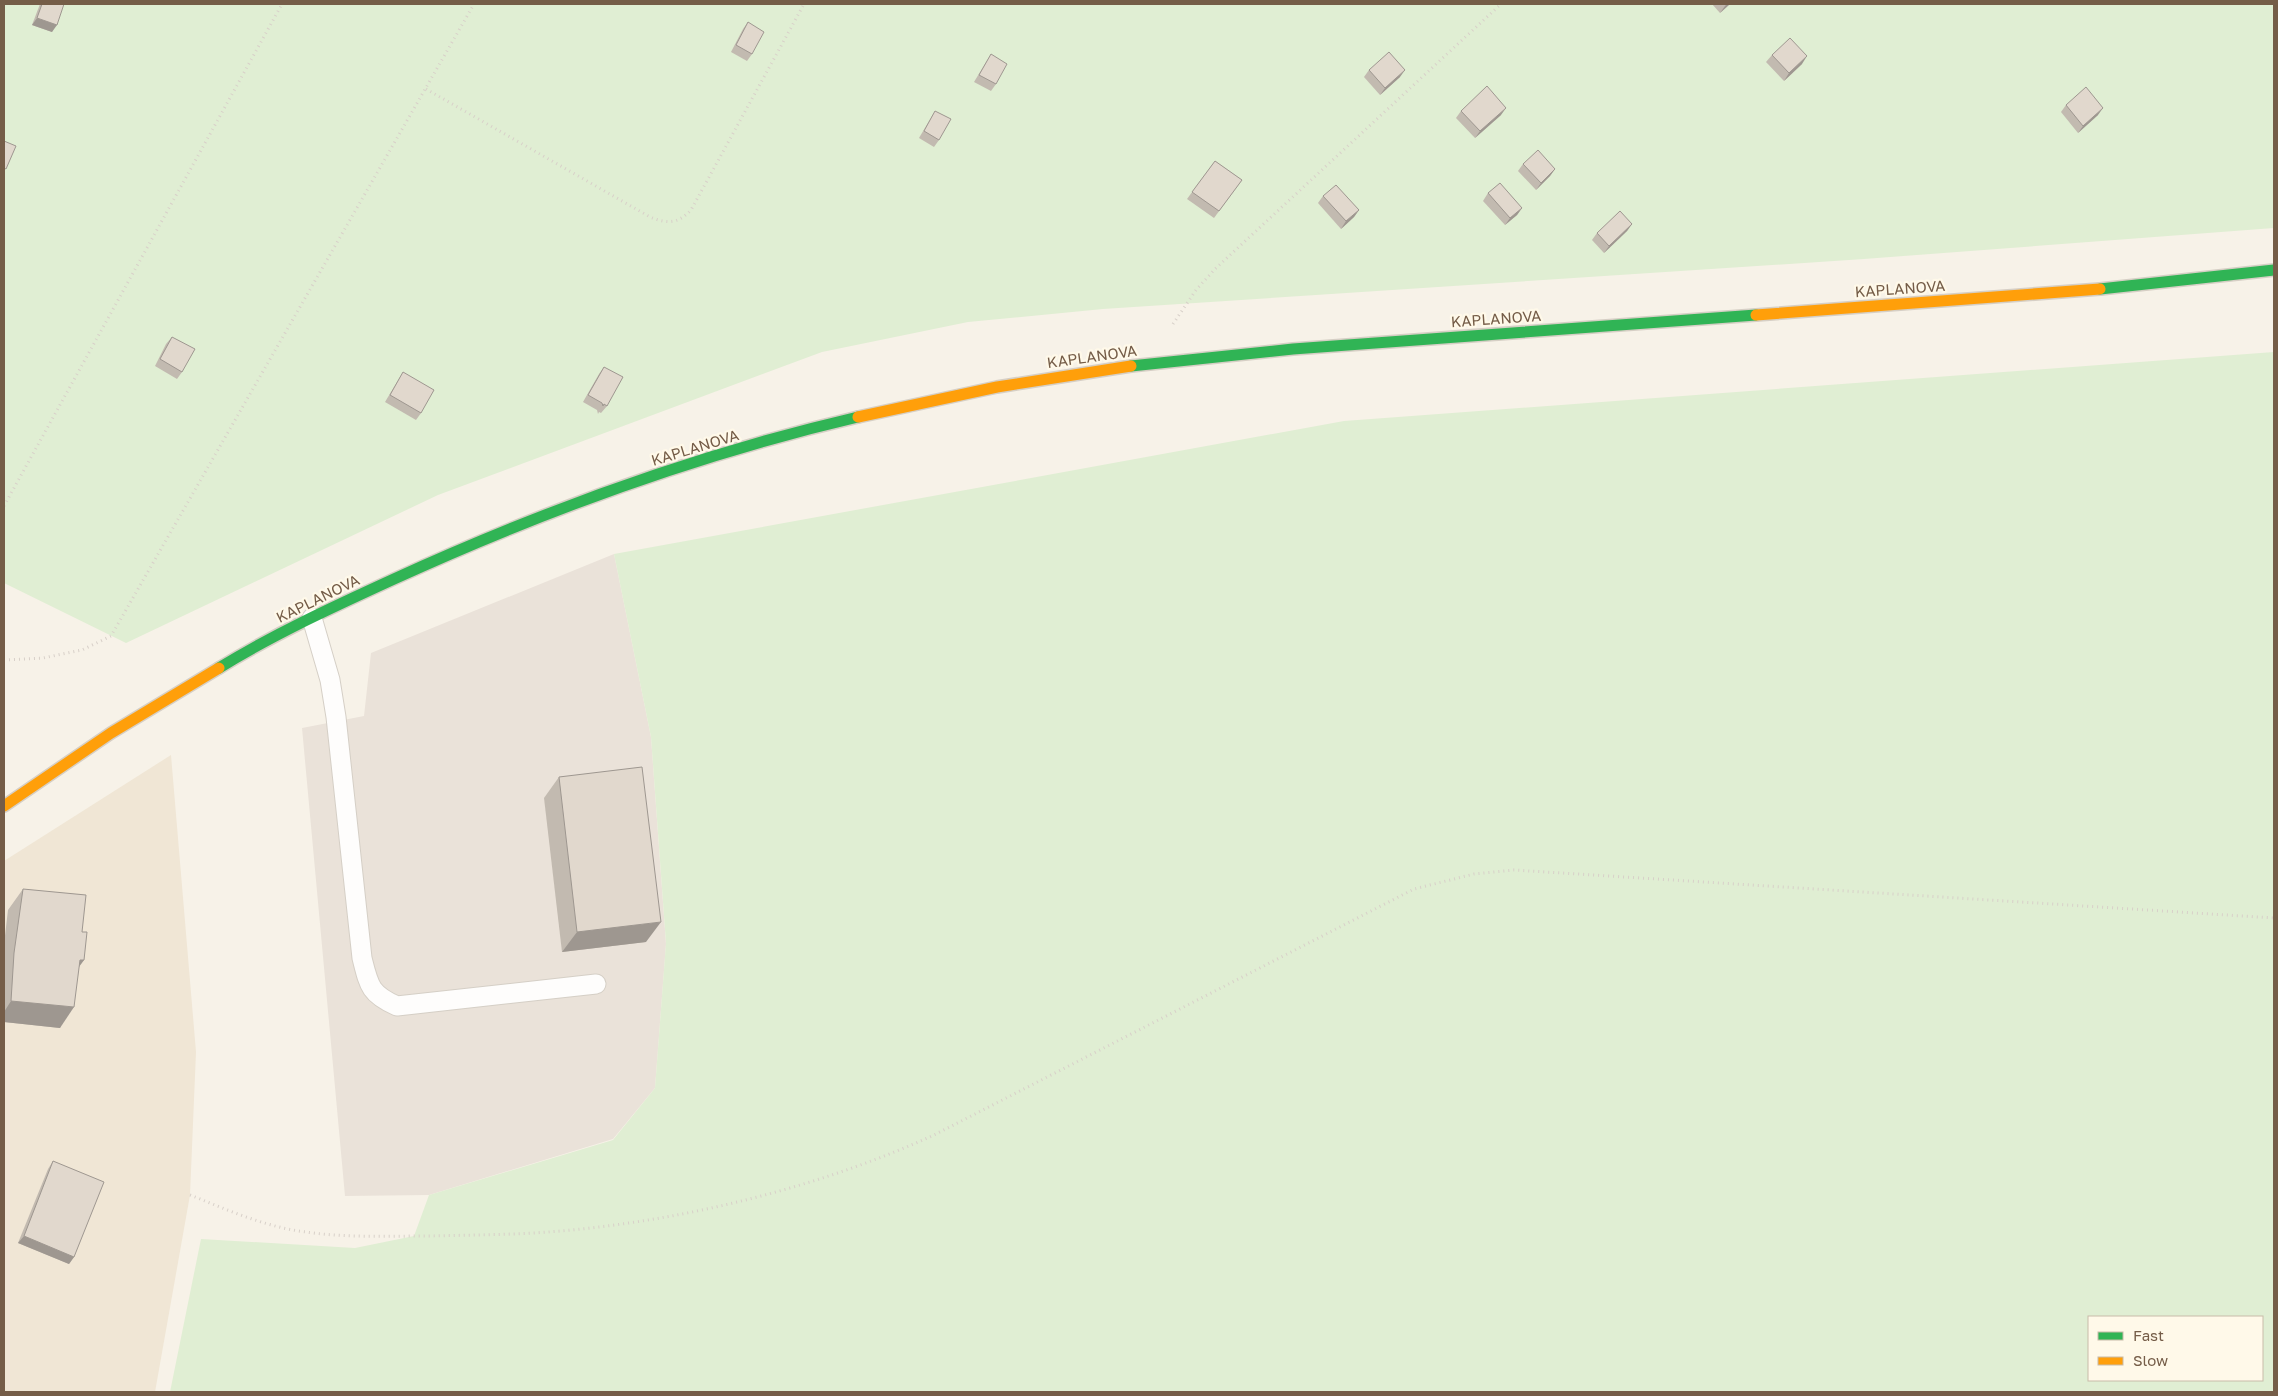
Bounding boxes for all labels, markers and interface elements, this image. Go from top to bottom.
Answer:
street label: KAPLANOVA [1854,276,1946,300]
street label: KAPLANOVA [1450,306,1542,330]
street label: KAPLANOVA [1046,341,1138,371]
street label: KAPLANOVA [649,425,741,469]
street label: KAPLANOVA [273,570,362,626]
legend [2088,1316,2263,1381]
text: Fast [2133,1326,2164,1344]
text: Slow [2133,1351,2168,1369]

